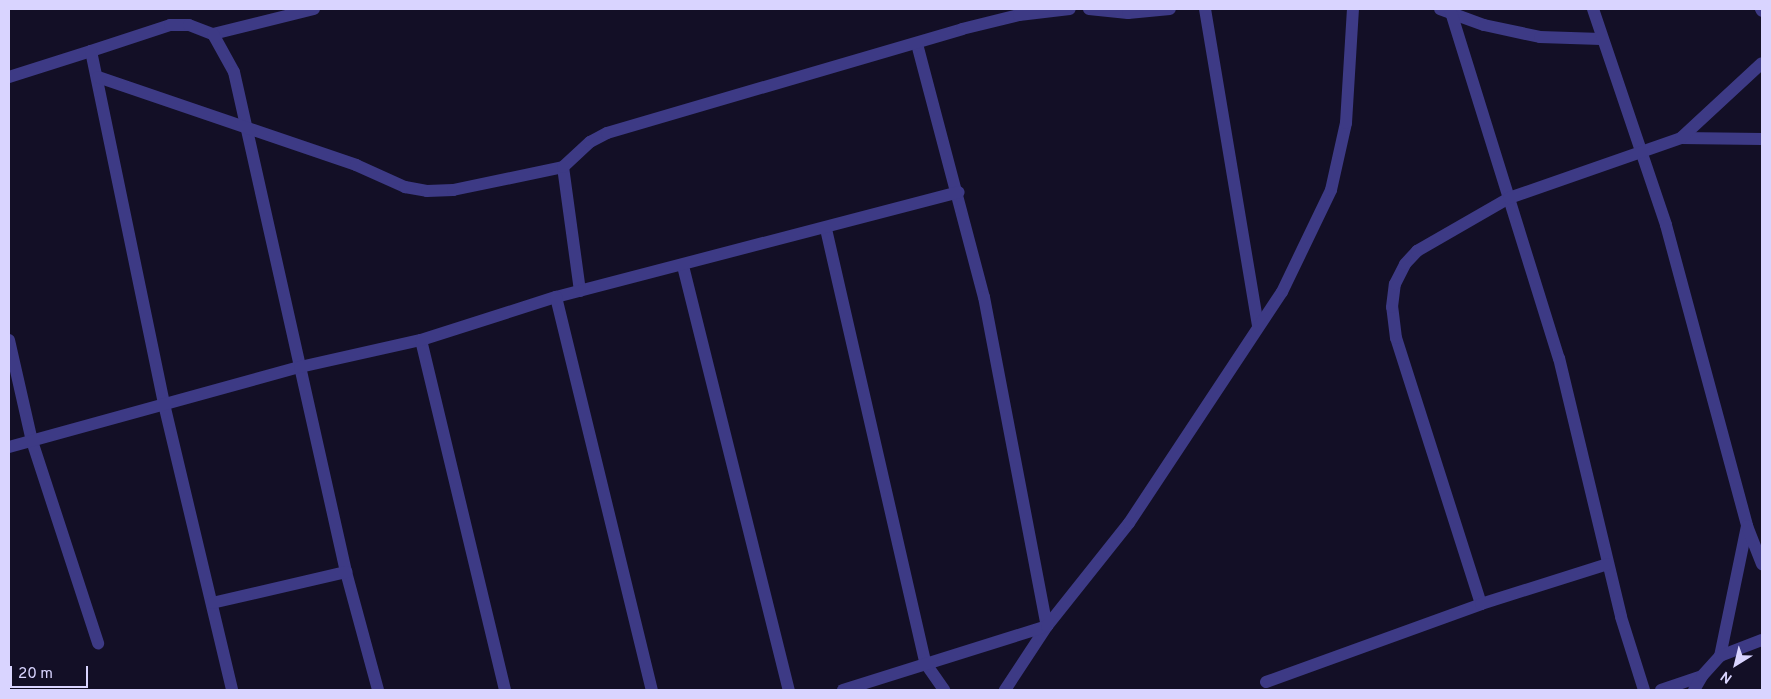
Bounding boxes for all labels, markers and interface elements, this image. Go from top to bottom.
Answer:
north arrow [1711,639,1761,689]
scale bar [12,656,90,688]
text: 20 m [18,665,53,684]
text: N [1718,667,1736,686]

